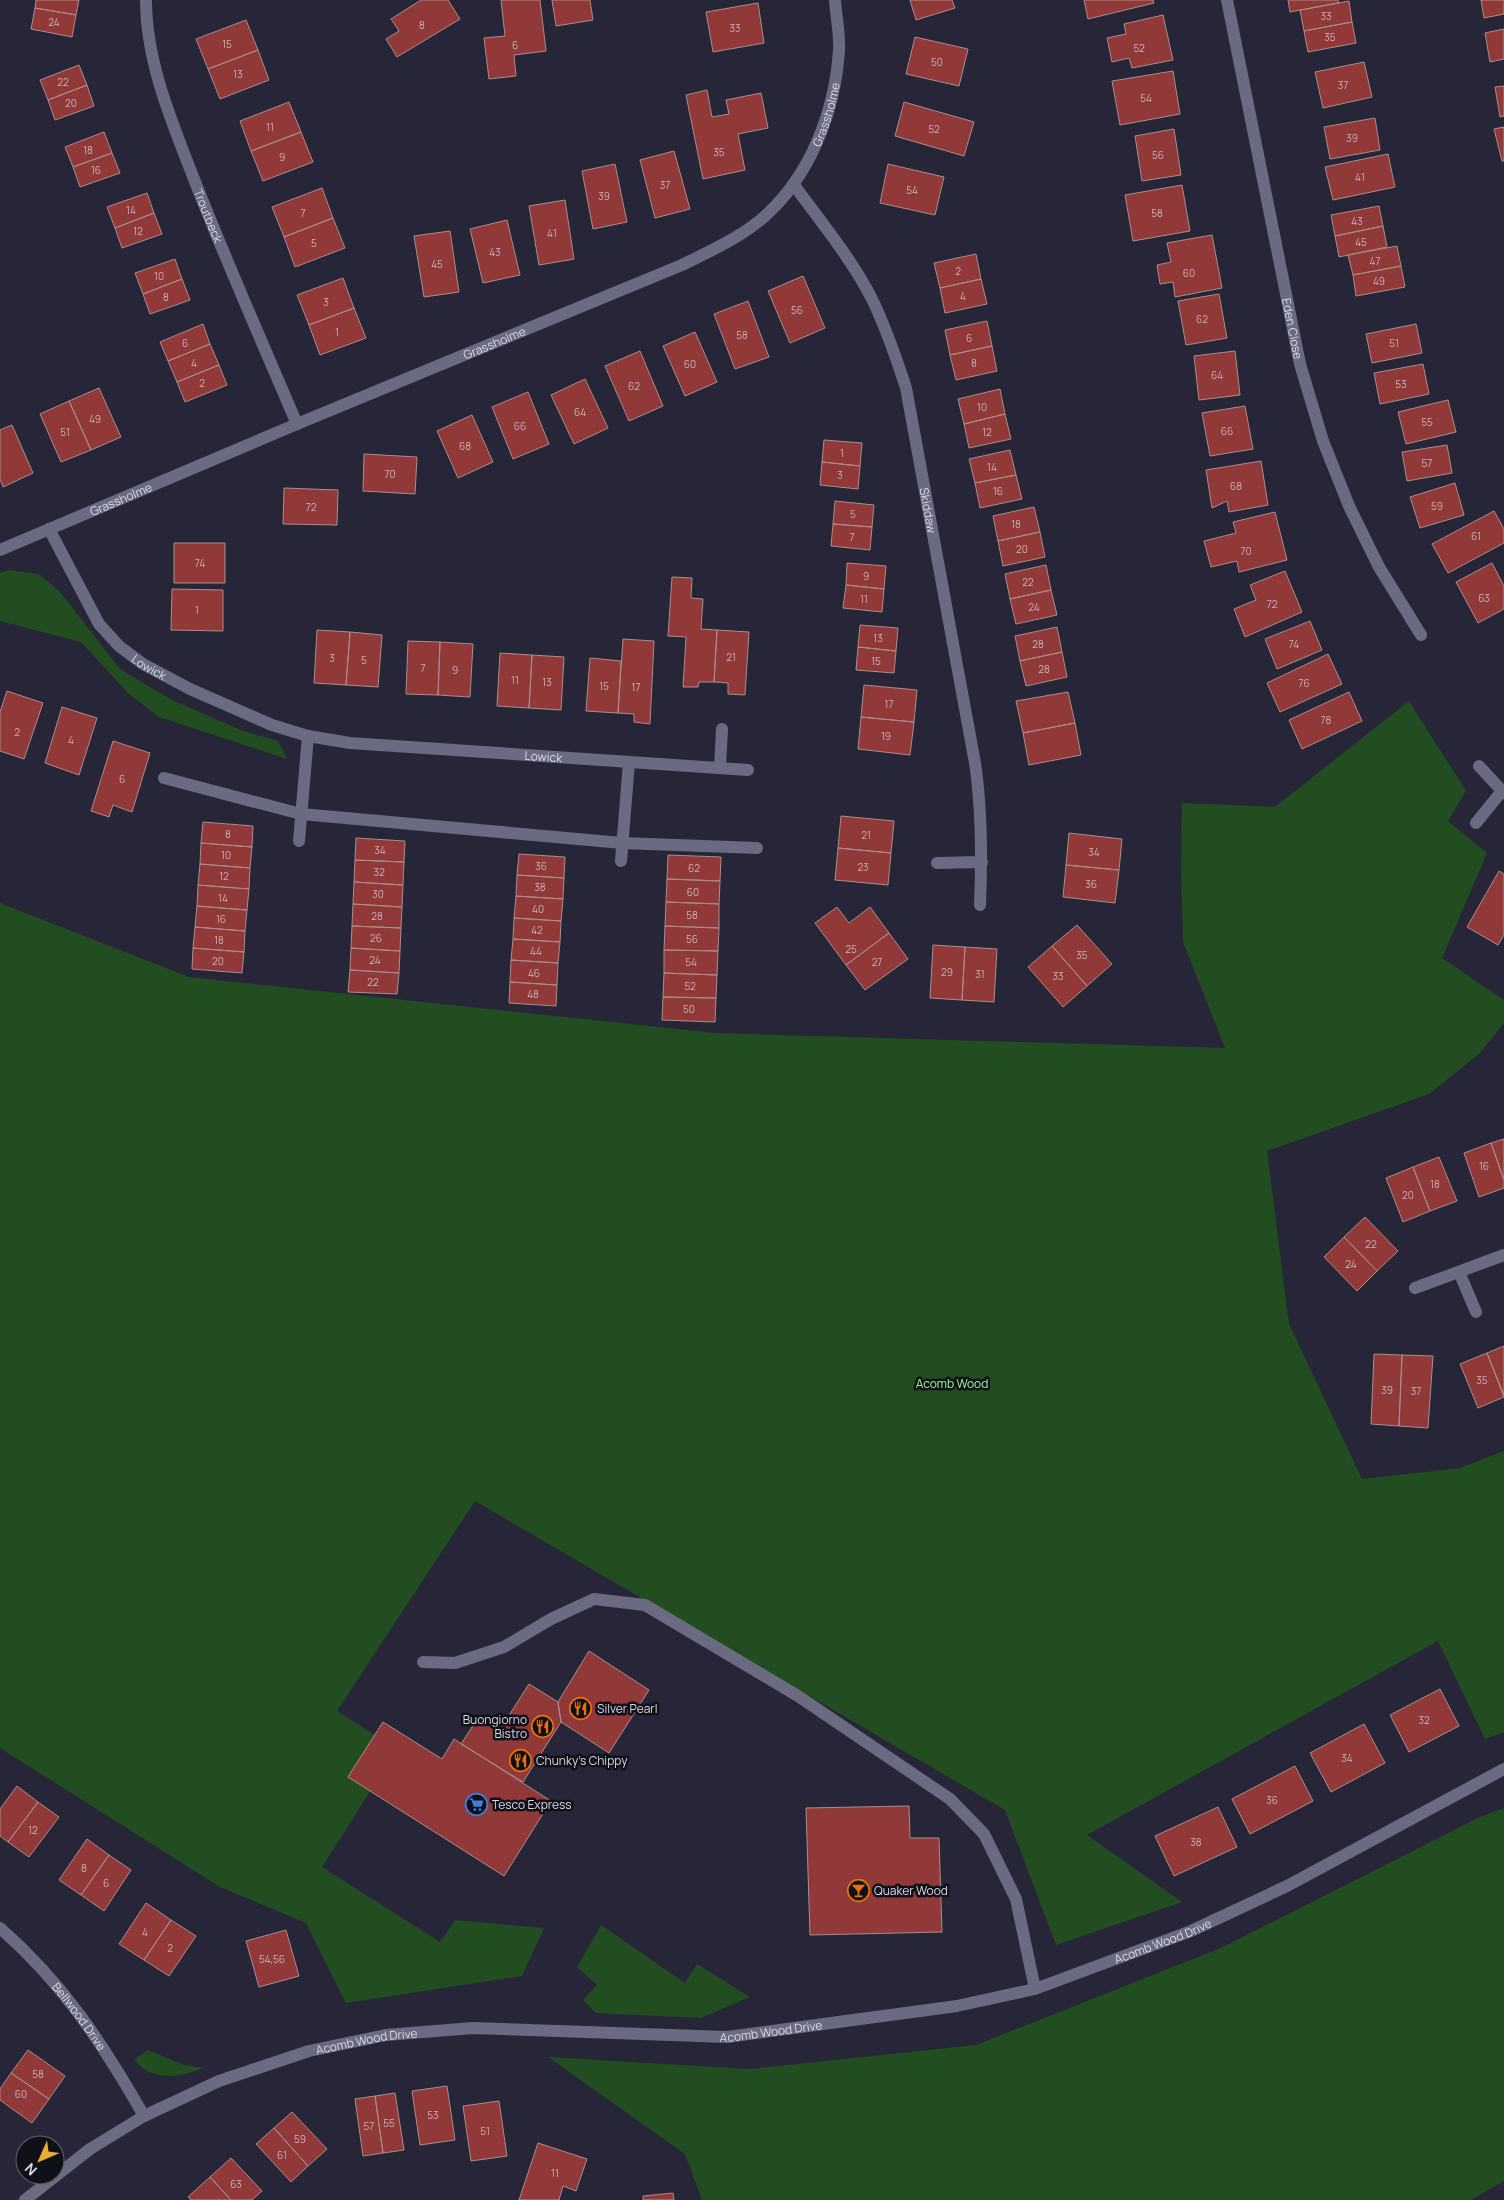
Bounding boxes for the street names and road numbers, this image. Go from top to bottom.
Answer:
street label: Grassholme [808,81,843,149]
street label: Troutbeck [190,186,228,246]
street label: Eden Close [1278,296,1307,361]
street label: Grassholme [460,322,528,363]
street label: Grassholme [87,478,154,520]
street label: Skiddaw [916,486,941,535]
street label: Lowick [128,650,171,684]
street label: Lowick [524,746,564,766]
street label: Acomb Wood Drive [1112,1914,1214,1967]
street label: Bellwood Drive [49,1978,110,2053]
street label: Acomb Wood Drive [719,2016,823,2046]
street label: Acomb Wood Drive [314,2024,418,2058]

